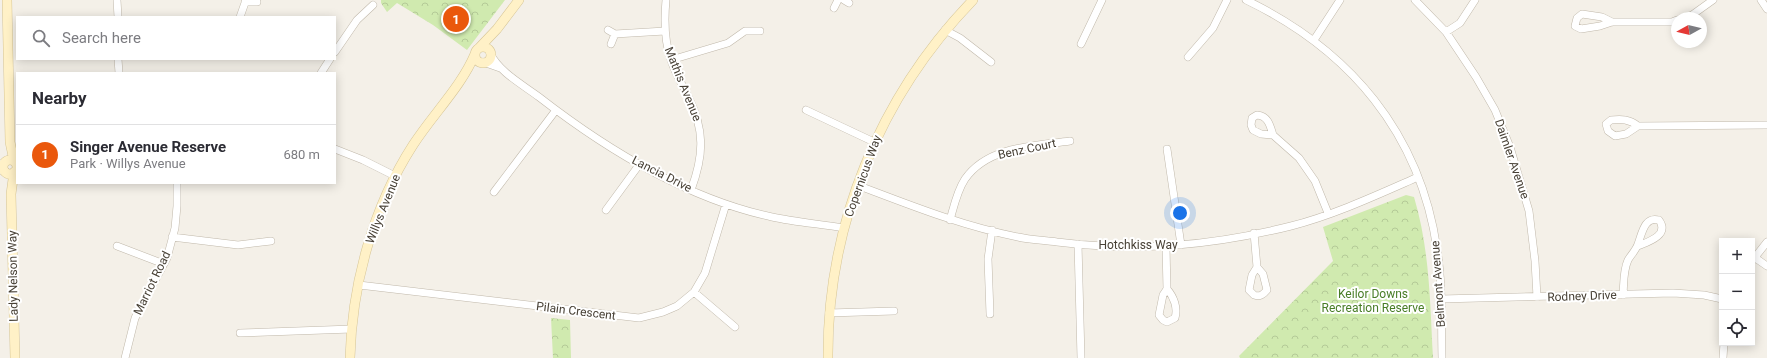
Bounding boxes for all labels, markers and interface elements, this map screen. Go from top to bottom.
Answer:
pin: 1 [443,4,469,34]
north arrow [1671,12,1707,48]
search box [16,16,336,60]
icon: search [30,27,52,49]
text: Search here [62,29,141,47]
street label: Mathis Avenue [662,45,704,123]
text: Nearby [32,88,87,108]
street label: Daimler Avenue [1492,117,1532,201]
street label: Copernicus Way [842,133,884,219]
street label: Benz Court [997,136,1057,162]
text: Singer Avenue Reserve [70,138,226,156]
text: 1 [41,147,49,162]
text: 680 m [283,147,320,162]
street label: Lancia Drive [630,153,694,195]
text: Park · Willys Avenue [70,156,186,171]
street label: Willys Avenue [363,172,403,246]
your location [1170,203,1190,223]
street label: Lady Nelson Way [5,230,21,322]
street label: Hotchkiss Way [1098,238,1178,252]
map controls [1719,238,1755,346]
button: + [1719,238,1755,274]
street label: Belmont Avenue [1428,240,1448,328]
street label: Marriot Road [131,249,173,317]
button: − [1719,274,1755,310]
park label: Keilor Downs Recreation Reserve [1322,287,1424,315]
street label: Rodney Drive [1547,288,1617,304]
street label: Pilain Crescent [535,299,617,323]
button: locate [1719,310,1755,346]

